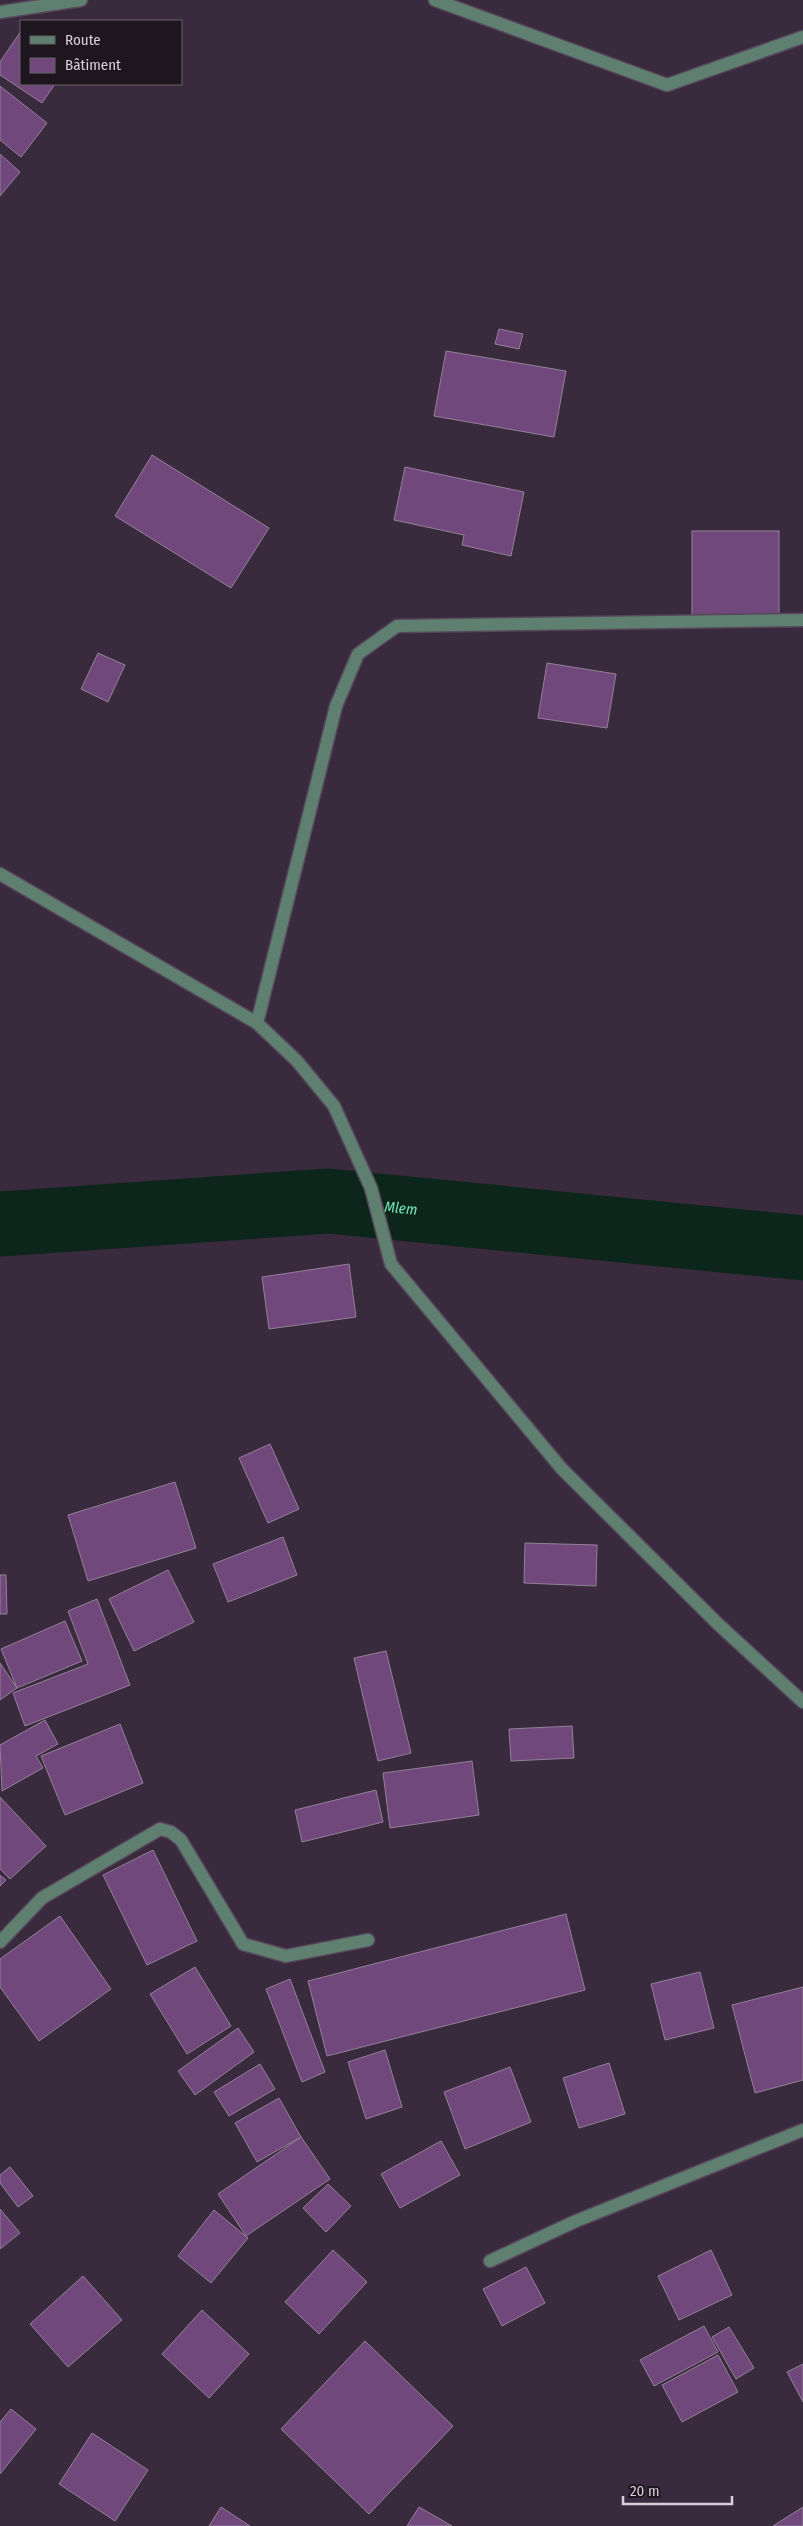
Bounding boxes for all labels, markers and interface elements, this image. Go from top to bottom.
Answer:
legend [20,20,182,85]
text: Route [65,31,101,49]
text: Bâtiment [65,56,121,74]
water label: Mlem [384,1198,418,1219]
scale bar [623,2474,732,2506]
text: 20 m [630,2482,660,2500]

